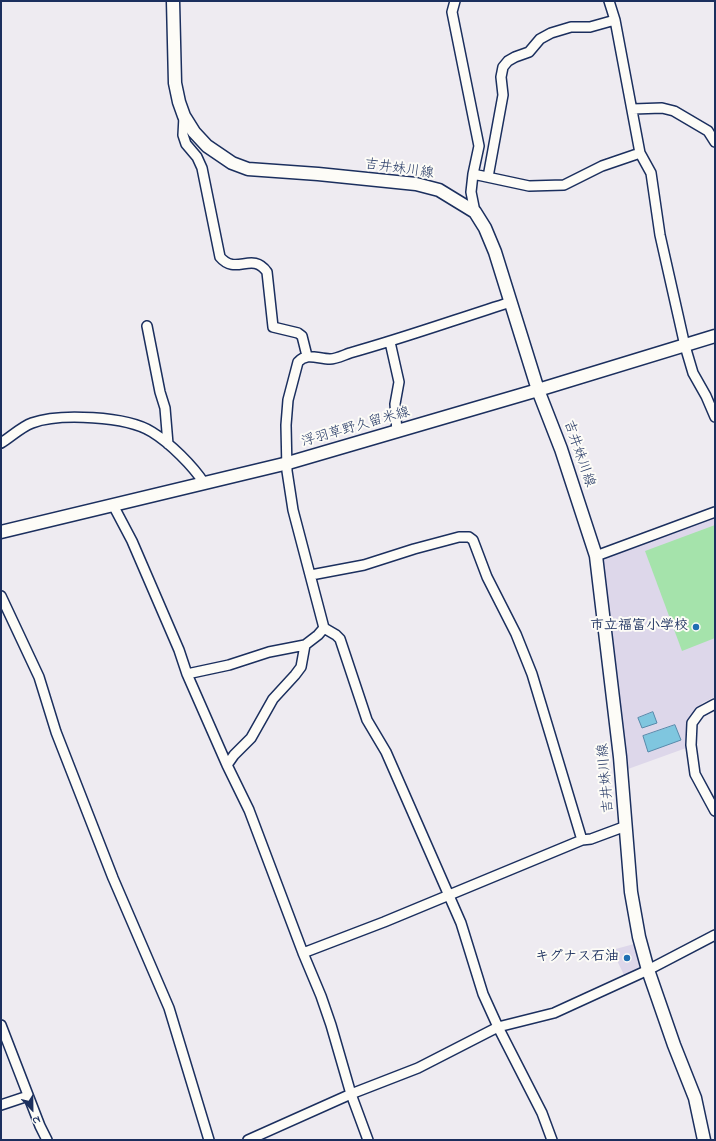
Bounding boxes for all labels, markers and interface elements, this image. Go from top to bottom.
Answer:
street label: 吉井妹川線 [363,157,435,183]
street label: 浮羽草野久留米線 [300,404,412,452]
street label: 吉井妹川線 [559,418,597,490]
place label: 市立福富小学校 [590,619,688,635]
marker: 市立福富小学校 [691,622,701,632]
street label: 吉井妹川線 [596,742,618,814]
place label: キグナス石油 [535,950,619,966]
marker: キグナス石油 [622,953,632,963]
north arrow [12,1089,52,1129]
text: N [30,1111,43,1129]

